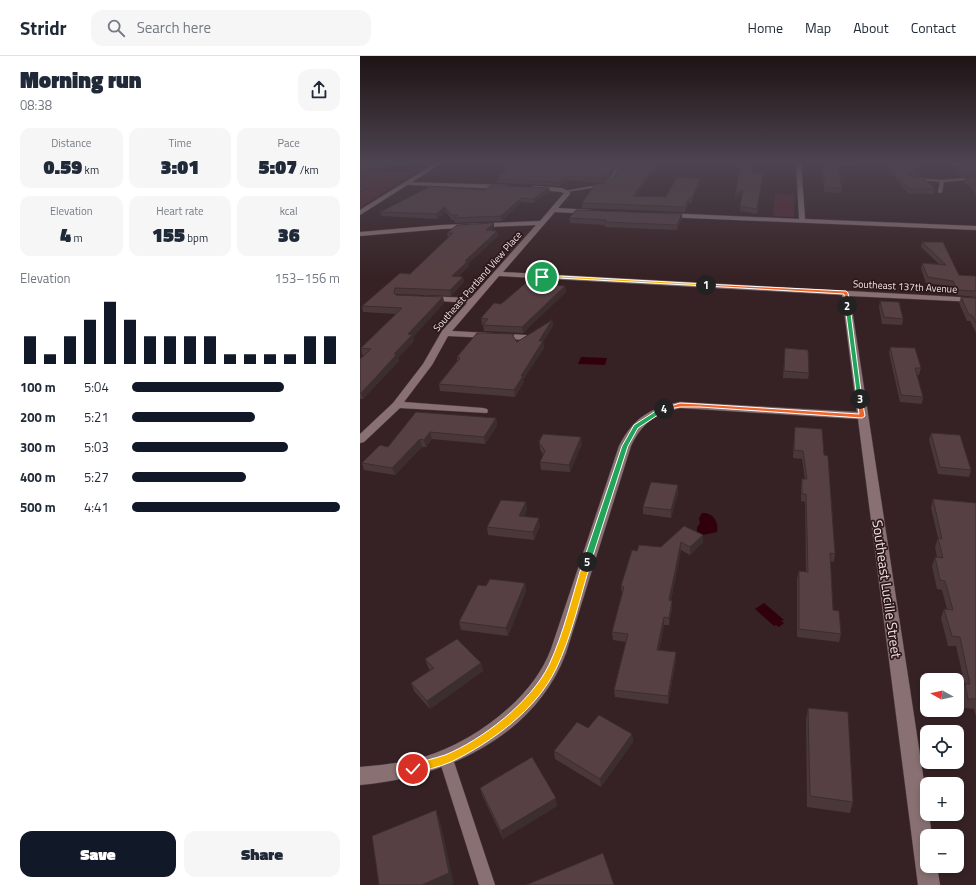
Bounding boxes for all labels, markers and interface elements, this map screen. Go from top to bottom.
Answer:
search box [91,10,371,46]
text: Stridr [20,13,67,42]
text: Search here [137,16,211,39]
icon: search [105,17,127,39]
text: Home [748,17,783,38]
text: Map [805,17,831,38]
text: About [853,17,889,38]
text: Contact [911,17,956,38]
text: Morning run [20,63,142,97]
button: share [298,69,340,111]
text: 08:38 [20,95,52,115]
text: Distance [51,135,91,151]
text: Time [169,135,191,151]
text: Pace [278,135,300,151]
text: 0.59 [44,151,82,182]
text: 3:01 [161,151,199,182]
text: 5:07 [259,151,297,182]
text: km [82,162,99,178]
text: /km [297,162,319,178]
text: Elevation [50,203,93,219]
text: Heart rate [156,203,204,219]
text: kcal [280,203,298,219]
text: 4 [60,219,71,250]
text: 155 [152,219,185,250]
text: 36 [278,219,300,250]
street label: Southeast Portland View Place [429,228,525,335]
text: m [71,230,83,246]
text: bpm [185,230,208,246]
pin [525,260,559,294]
icon: arrive [531,266,553,288]
text: Elevation [20,268,71,288]
text: 153–156 m [274,268,340,288]
pin: 1 [696,275,716,295]
street label: Southeast 137th Avenue [852,276,958,297]
text: 1 [703,277,709,293]
pin: 2 [837,296,857,316]
text: 2 [844,298,850,314]
text: 100 m [20,377,56,397]
text: 5:04 [84,377,109,397]
pin: 3 [850,389,870,409]
text: 3 [857,391,863,407]
pin: 4 [654,399,674,419]
text: 4 [661,401,667,417]
text: 200 m [20,407,56,427]
text: 5:21 [84,407,109,427]
text: 300 m [20,437,56,457]
text: 5:03 [84,437,109,457]
text: 400 m [20,467,56,487]
text: 5:27 [84,467,109,487]
text: 500 m [20,497,56,517]
text: 4:41 [84,497,109,517]
street label: Southeast Lucille Street [867,518,908,659]
pin: 5 [577,552,597,572]
text: 5 [584,554,590,570]
north arrow [920,673,964,717]
map controls [920,673,964,873]
button: locate [920,725,964,769]
pin [396,752,430,786]
icon: check [402,758,424,780]
button: + [920,777,964,821]
button: − [920,829,964,873]
button: Save [20,831,176,877]
button: Share [184,831,340,877]

